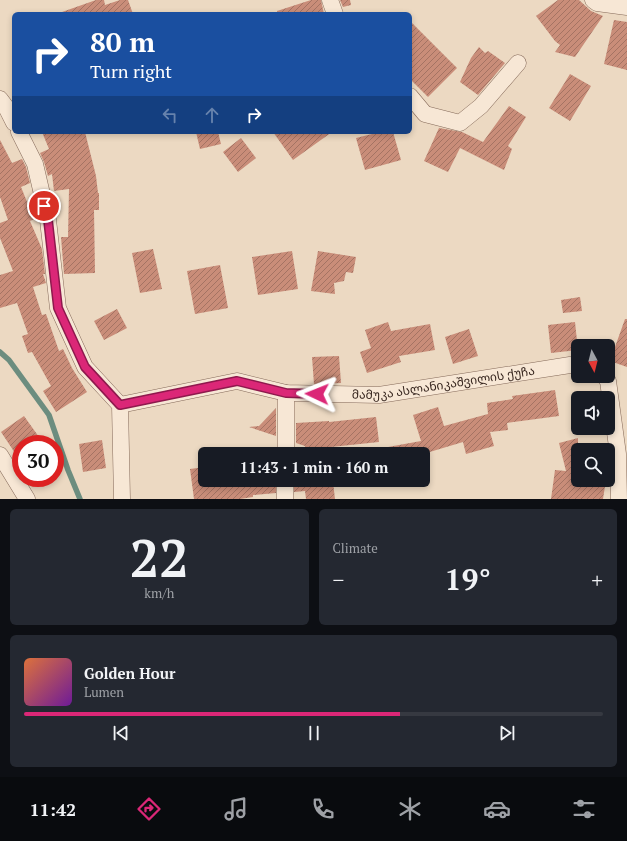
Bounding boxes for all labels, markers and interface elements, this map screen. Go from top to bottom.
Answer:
text: 80 m [90,23,155,60]
icon: right [24,28,76,80]
text: Turn right [90,59,172,83]
icon: left [159,104,181,126]
icon: ahead [201,104,223,126]
icon: right [243,104,265,126]
pin [27,189,61,223]
icon: arrive [33,195,55,217]
north arrow [571,339,615,383]
map controls [571,339,615,487]
street label: მამუკა ასლანიკაშვილის ქუჩა [352,363,536,402]
position arrow [296,373,338,415]
button: sound [571,391,615,435]
speed limit sign: 30 [12,435,64,487]
button: search [571,443,615,487]
text: 11:43 · 1 min · 160 m [240,457,388,477]
text: 22 [130,523,189,592]
text: Climate [333,539,378,557]
text: 19° [445,559,491,599]
text: − [333,565,344,594]
text: + [591,565,603,594]
text: km/h [144,584,174,602]
text: Golden Hour [84,663,176,683]
text: Lumen [84,683,124,701]
icon: previous [110,722,132,744]
icon: pause [303,722,325,744]
icon: next [496,722,518,744]
icon: directions [135,795,163,823]
icon: music [222,795,250,823]
icon: phone [309,795,337,823]
icon: climate [396,795,424,823]
icon: car [483,795,511,823]
icon: filters [570,795,598,823]
text: 11:42 [29,797,76,821]

